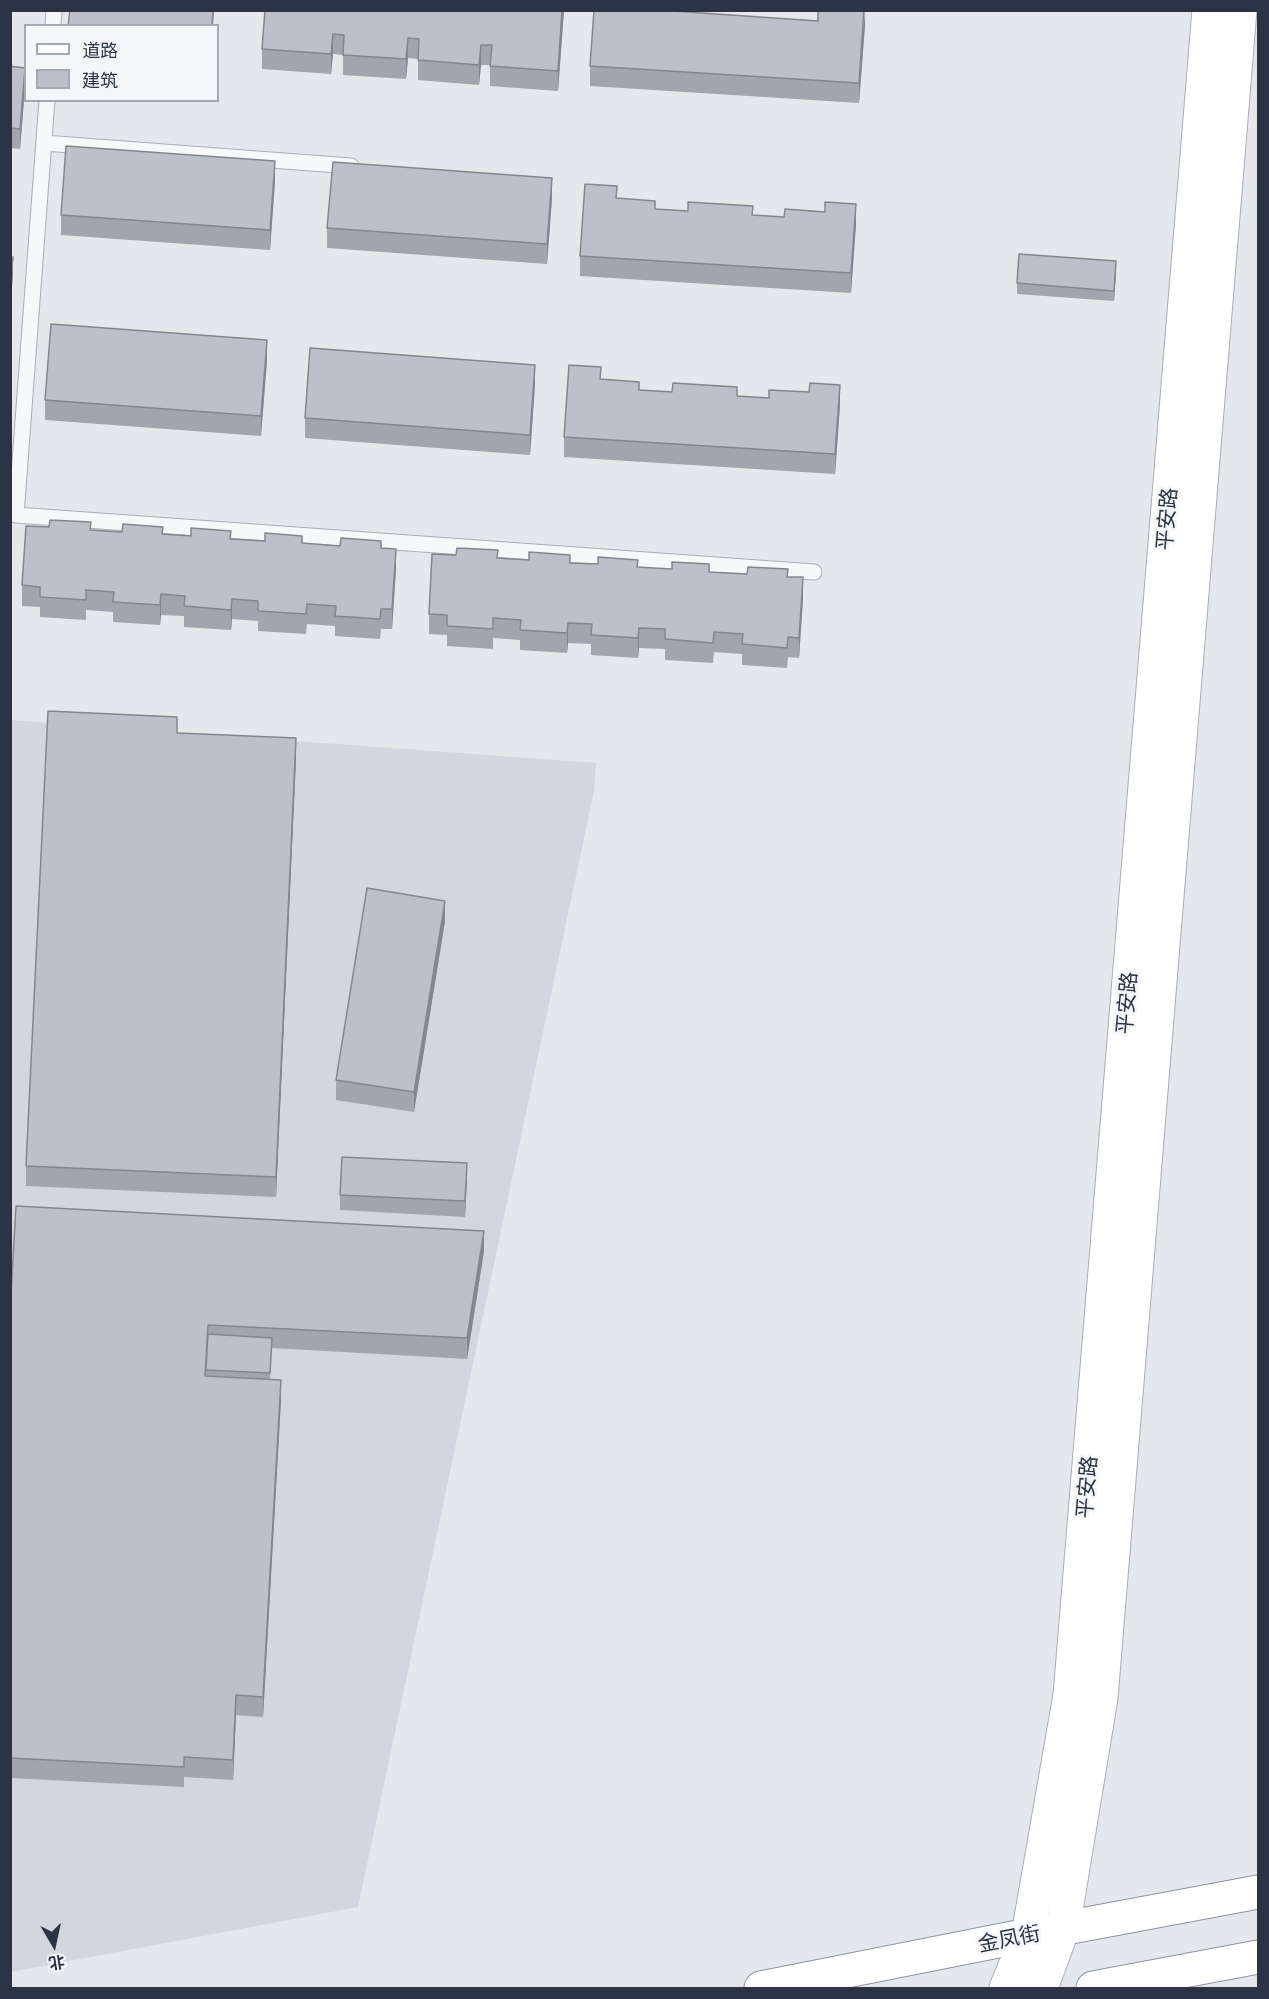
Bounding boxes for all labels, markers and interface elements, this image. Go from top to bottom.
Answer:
legend [24,24,219,102]
text: 道路 [82,40,118,60]
text: 建筑 [82,70,118,90]
street label: 平安路 [1152,487,1182,551]
street label: 平安路 [1112,971,1142,1035]
street label: 平安路 [1072,1455,1102,1519]
north arrow [24,1915,84,1975]
street label: 金凤街 [976,1921,1042,1957]
text: 北 [48,1953,66,1973]

